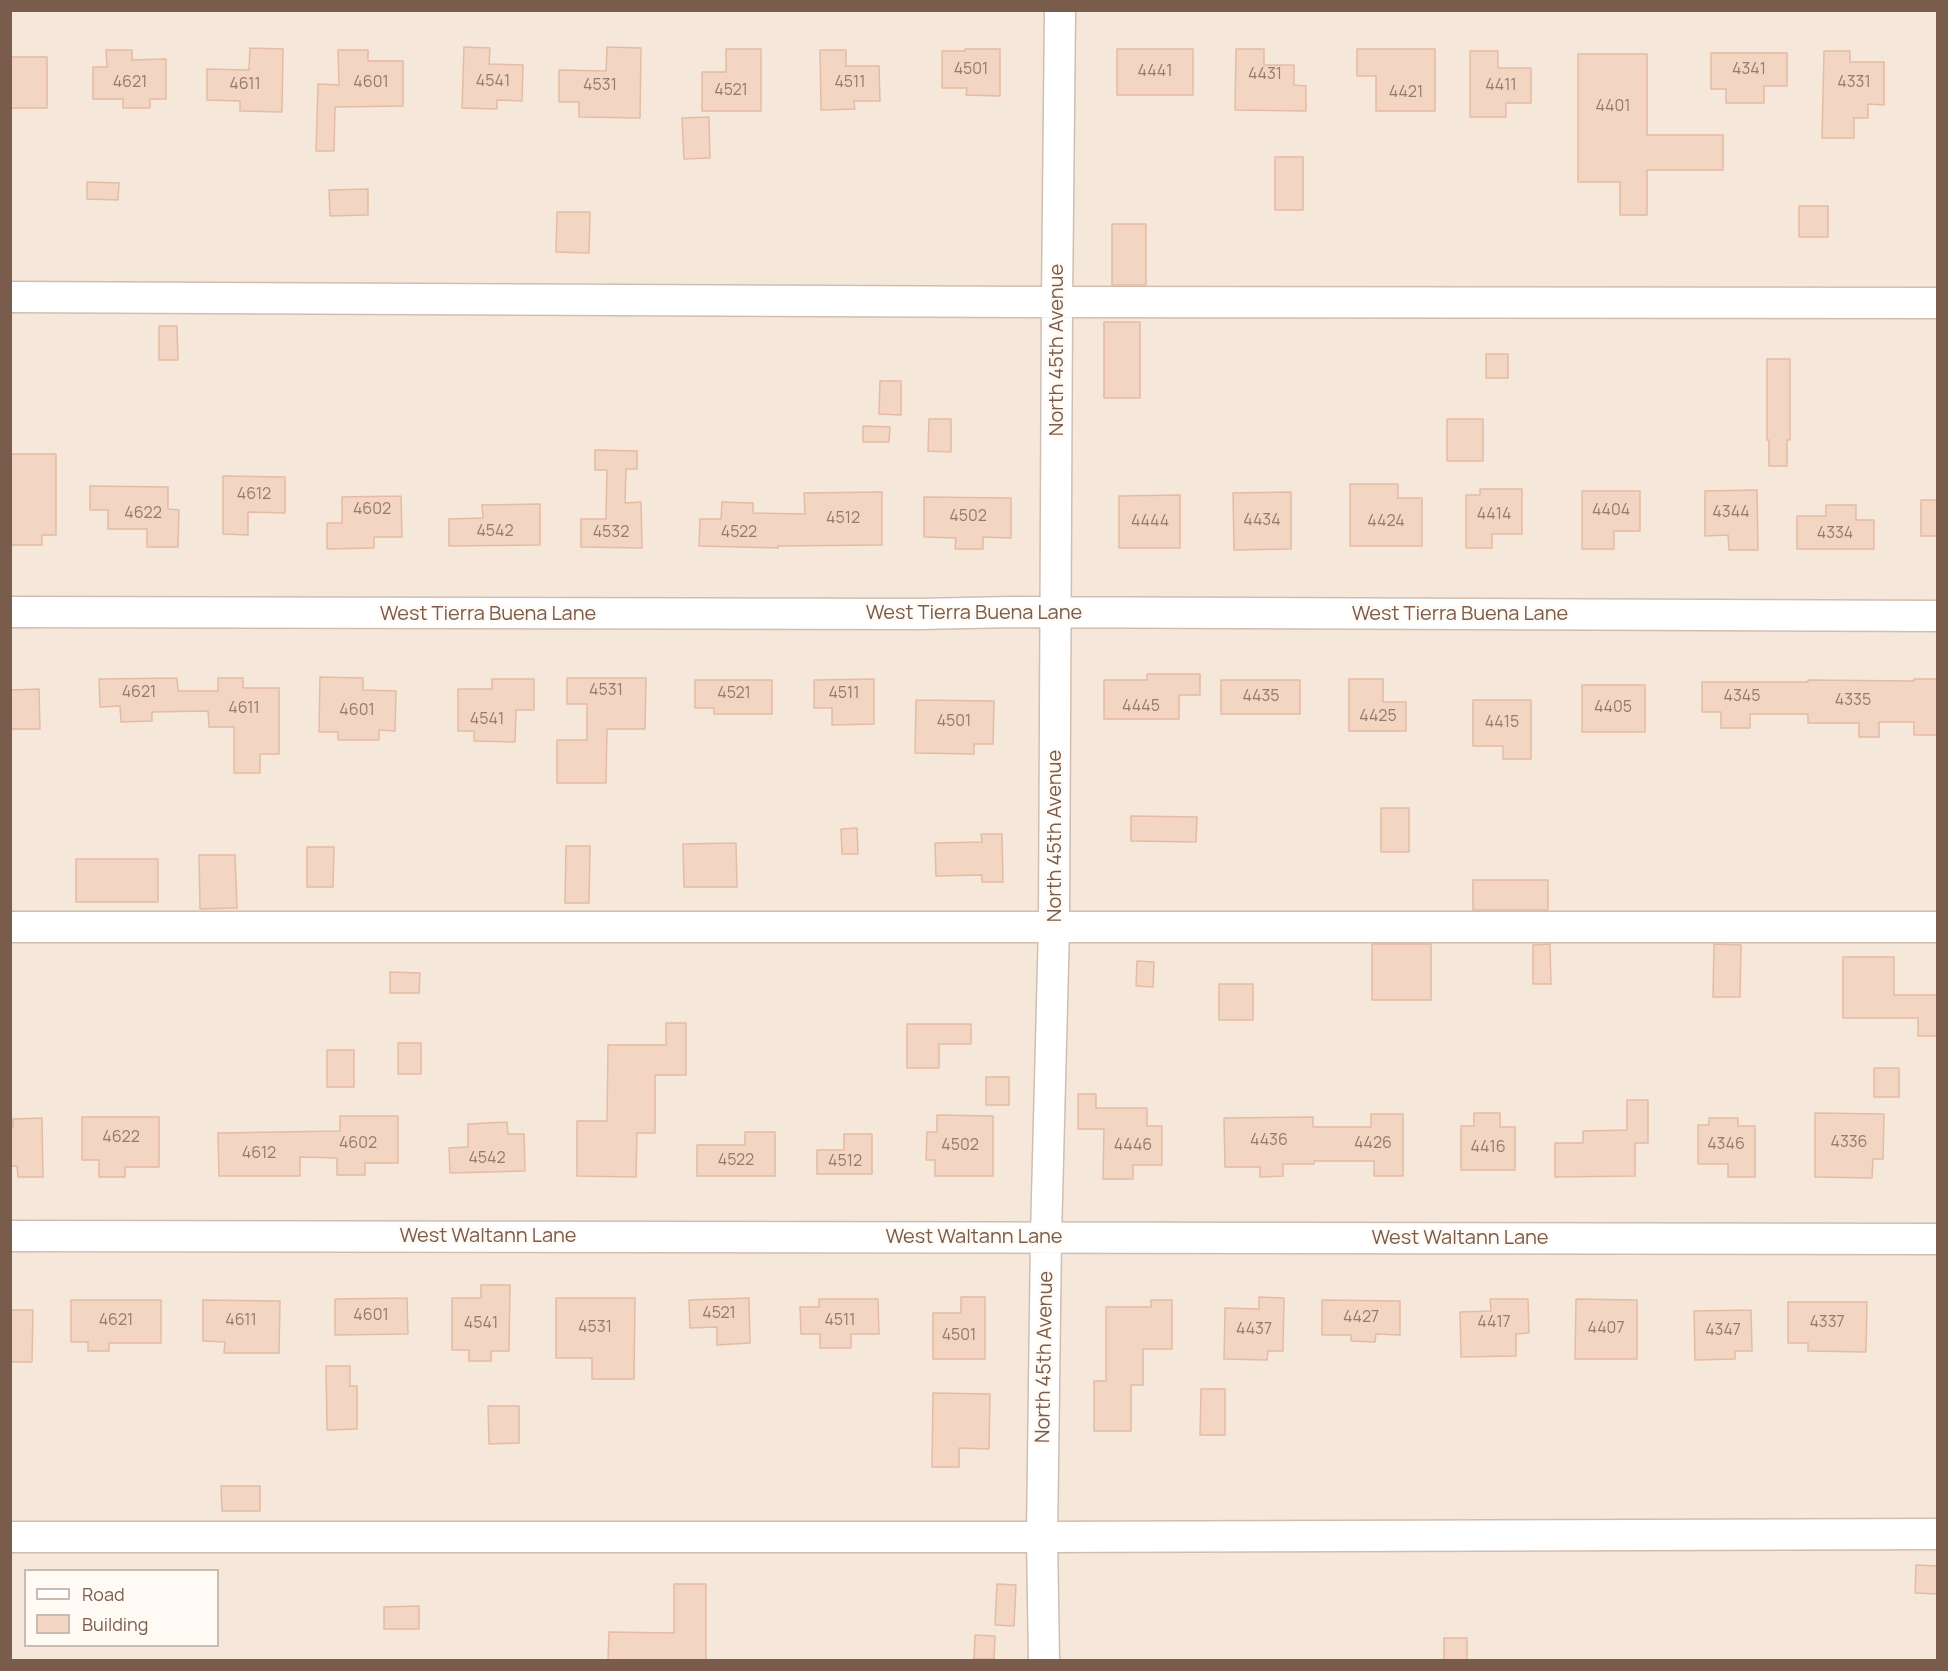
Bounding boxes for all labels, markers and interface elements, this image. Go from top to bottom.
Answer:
house number: 4501 [954,60,988,80]
house number: 4341 [1732,60,1766,80]
house number: 4441 [1138,62,1172,82]
house number: 4431 [1248,65,1282,85]
house number: 4541 [476,72,510,92]
house number: 4621 [113,73,147,93]
house number: 4601 [353,73,389,93]
house number: 4511 [834,73,866,93]
house number: 4331 [1837,73,1871,93]
house number: 4611 [229,75,261,95]
house number: 4531 [583,76,617,96]
house number: 4411 [1485,76,1517,96]
house number: 4521 [714,81,748,101]
house number: 4421 [1389,83,1423,103]
house number: 4401 [1595,97,1631,117]
street label: North 45th Avenue [1045,264,1069,436]
house number: 4612 [237,485,271,505]
house number: 4602 [353,500,391,520]
house number: 4404 [1592,501,1630,521]
house number: 4344 [1712,503,1750,523]
house number: 4622 [124,504,162,524]
house number: 4414 [1477,505,1511,525]
house number: 4502 [949,507,987,527]
house number: 4512 [826,509,860,529]
house number: 4434 [1243,511,1281,531]
house number: 4444 [1131,512,1169,532]
house number: 4424 [1367,512,1405,532]
house number: 4542 [476,522,514,542]
house number: 4532 [593,523,629,543]
house number: 4522 [721,523,757,543]
house number: 4334 [1817,524,1853,544]
street label: West Tierra Buena Lane [866,601,1082,625]
street label: West Tierra Buena Lane [380,602,596,626]
street label: West Tierra Buena Lane [1352,602,1568,626]
house number: 4531 [589,681,623,701]
house number: 4621 [122,683,156,703]
house number: 4521 [717,684,751,704]
house number: 4511 [828,684,860,704]
house number: 4435 [1242,687,1280,707]
house number: 4345 [1724,687,1760,707]
house number: 4335 [1835,691,1871,711]
house number: 4445 [1122,697,1160,717]
house number: 4405 [1594,698,1632,718]
house number: 4611 [228,699,260,719]
house number: 4601 [339,701,375,721]
house number: 4425 [1359,707,1397,727]
house number: 4541 [470,710,504,730]
house number: 4501 [937,712,971,732]
house number: 4415 [1485,713,1519,733]
street label: North 45th Avenue [1043,750,1067,922]
house number: 4622 [102,1128,140,1148]
house number: 4436 [1250,1131,1288,1151]
house number: 4336 [1830,1133,1868,1153]
house number: 4602 [339,1134,377,1154]
house number: 4426 [1354,1134,1392,1154]
house number: 4346 [1707,1135,1745,1155]
house number: 4502 [941,1136,979,1156]
house number: 4446 [1114,1136,1152,1156]
house number: 4416 [1470,1138,1506,1158]
house number: 4612 [242,1144,276,1164]
house number: 4542 [468,1149,506,1169]
house number: 4522 [718,1151,754,1171]
house number: 4512 [828,1152,862,1172]
street label: West Waltann Lane [399,1224,577,1248]
street label: West Waltann Lane [885,1225,1063,1249]
street label: West Waltann Lane [1371,1226,1549,1250]
street label: North 45th Avenue [1031,1271,1059,1443]
house number: 4521 [702,1304,736,1324]
house number: 4601 [353,1306,389,1326]
house number: 4427 [1343,1308,1379,1328]
house number: 4621 [99,1311,133,1331]
house number: 4611 [225,1311,257,1331]
house number: 4511 [824,1311,856,1331]
house number: 4417 [1477,1313,1511,1333]
house number: 4337 [1809,1313,1845,1333]
house number: 4541 [464,1314,498,1334]
house number: 4531 [578,1318,612,1338]
house number: 4407 [1588,1319,1624,1339]
house number: 4437 [1236,1320,1272,1340]
house number: 4347 [1705,1321,1741,1341]
house number: 4501 [942,1326,976,1346]
legend [24,1569,219,1647]
text: Road [82,1582,125,1606]
text: Building [82,1612,148,1636]

